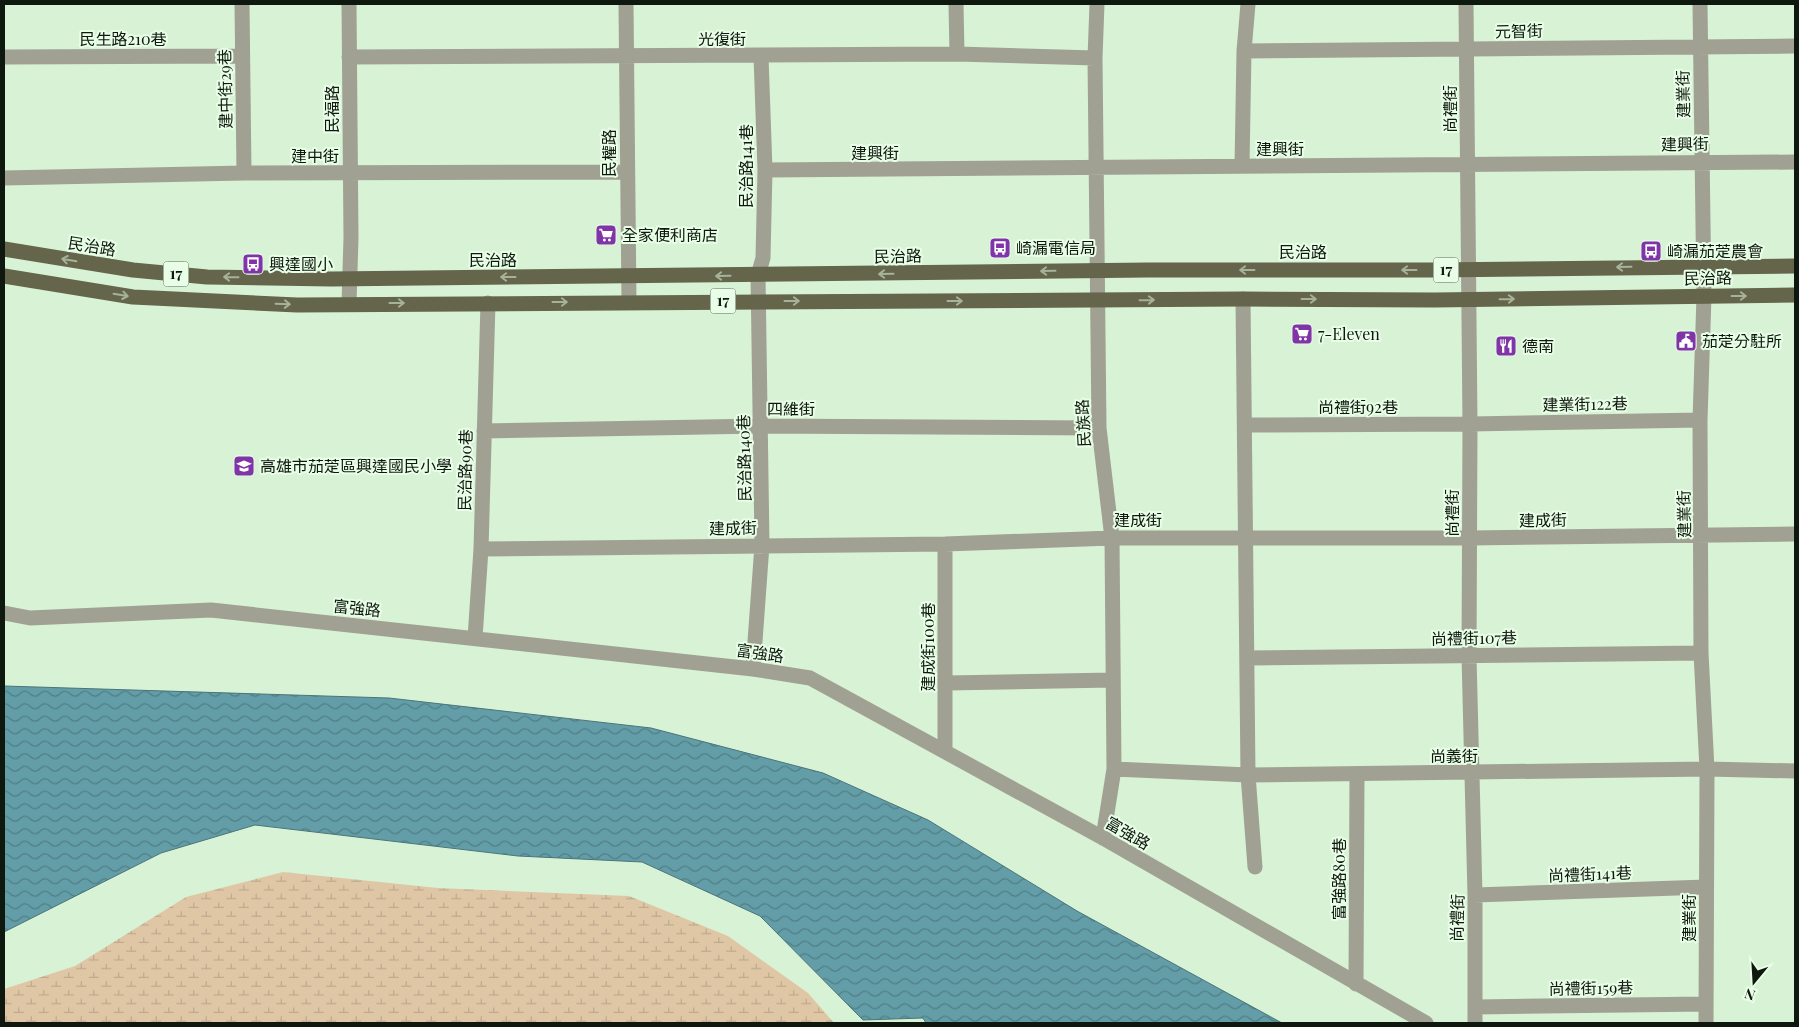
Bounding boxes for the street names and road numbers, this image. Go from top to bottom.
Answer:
street label: 元智街 [1495,20,1543,41]
street label: 民生路210巷 [79,28,167,49]
street label: 光復街 [698,28,746,49]
street label: 建中街29巷 [213,49,236,129]
street label: 建業街 [1672,70,1693,118]
street label: 民福路 [321,85,342,133]
street label: 尚禮街 [1439,85,1460,133]
street label: 民治路141巷 [735,124,756,208]
street label: 民權路 [598,129,619,177]
street label: 建興街 [1661,133,1709,154]
street label: 建興街 [1256,138,1304,159]
street label: 建興街 [851,142,899,163]
street label: 建中街 [291,145,339,166]
street label: 民治路 [67,231,117,260]
street label: 民治路 [1279,241,1327,262]
street label: 民治路 [874,245,922,266]
street label: 民治路 [469,249,517,270]
road number: 17 [1434,258,1458,282]
road number: 17 [164,262,188,286]
street label: 民治路 [1684,267,1732,288]
road number: 17 [710,288,736,314]
street label: 建業街122巷 [1542,392,1628,415]
street label: 尚禮街92巷 [1318,396,1398,417]
street label: 四維街 [767,398,815,419]
street label: 民族路 [1071,399,1094,448]
street label: 民治路140巷 [732,414,755,502]
street label: 民治路90巷 [453,429,476,511]
street label: 尚禮街 [1441,489,1462,537]
street label: 建業街 [1673,490,1694,538]
street label: 建成街 [1114,509,1162,530]
street label: 建成街 [1519,509,1567,530]
street label: 建成街 [709,517,757,538]
street label: 富強路 [332,595,382,620]
street label: 建成街100巷 [917,602,938,692]
street label: 尚禮街107巷 [1431,626,1517,649]
street label: 富強路 [735,639,785,666]
street label: 尚義街 [1430,745,1478,766]
street label: 富強路 [1102,811,1154,854]
street label: 富強路80巷 [1328,838,1349,920]
street label: 尚禮街141巷 [1548,862,1632,885]
street label: 尚禮街 [1446,894,1467,942]
street label: 建業街 [1678,894,1699,942]
street label: 尚禮街159巷 [1549,976,1633,999]

